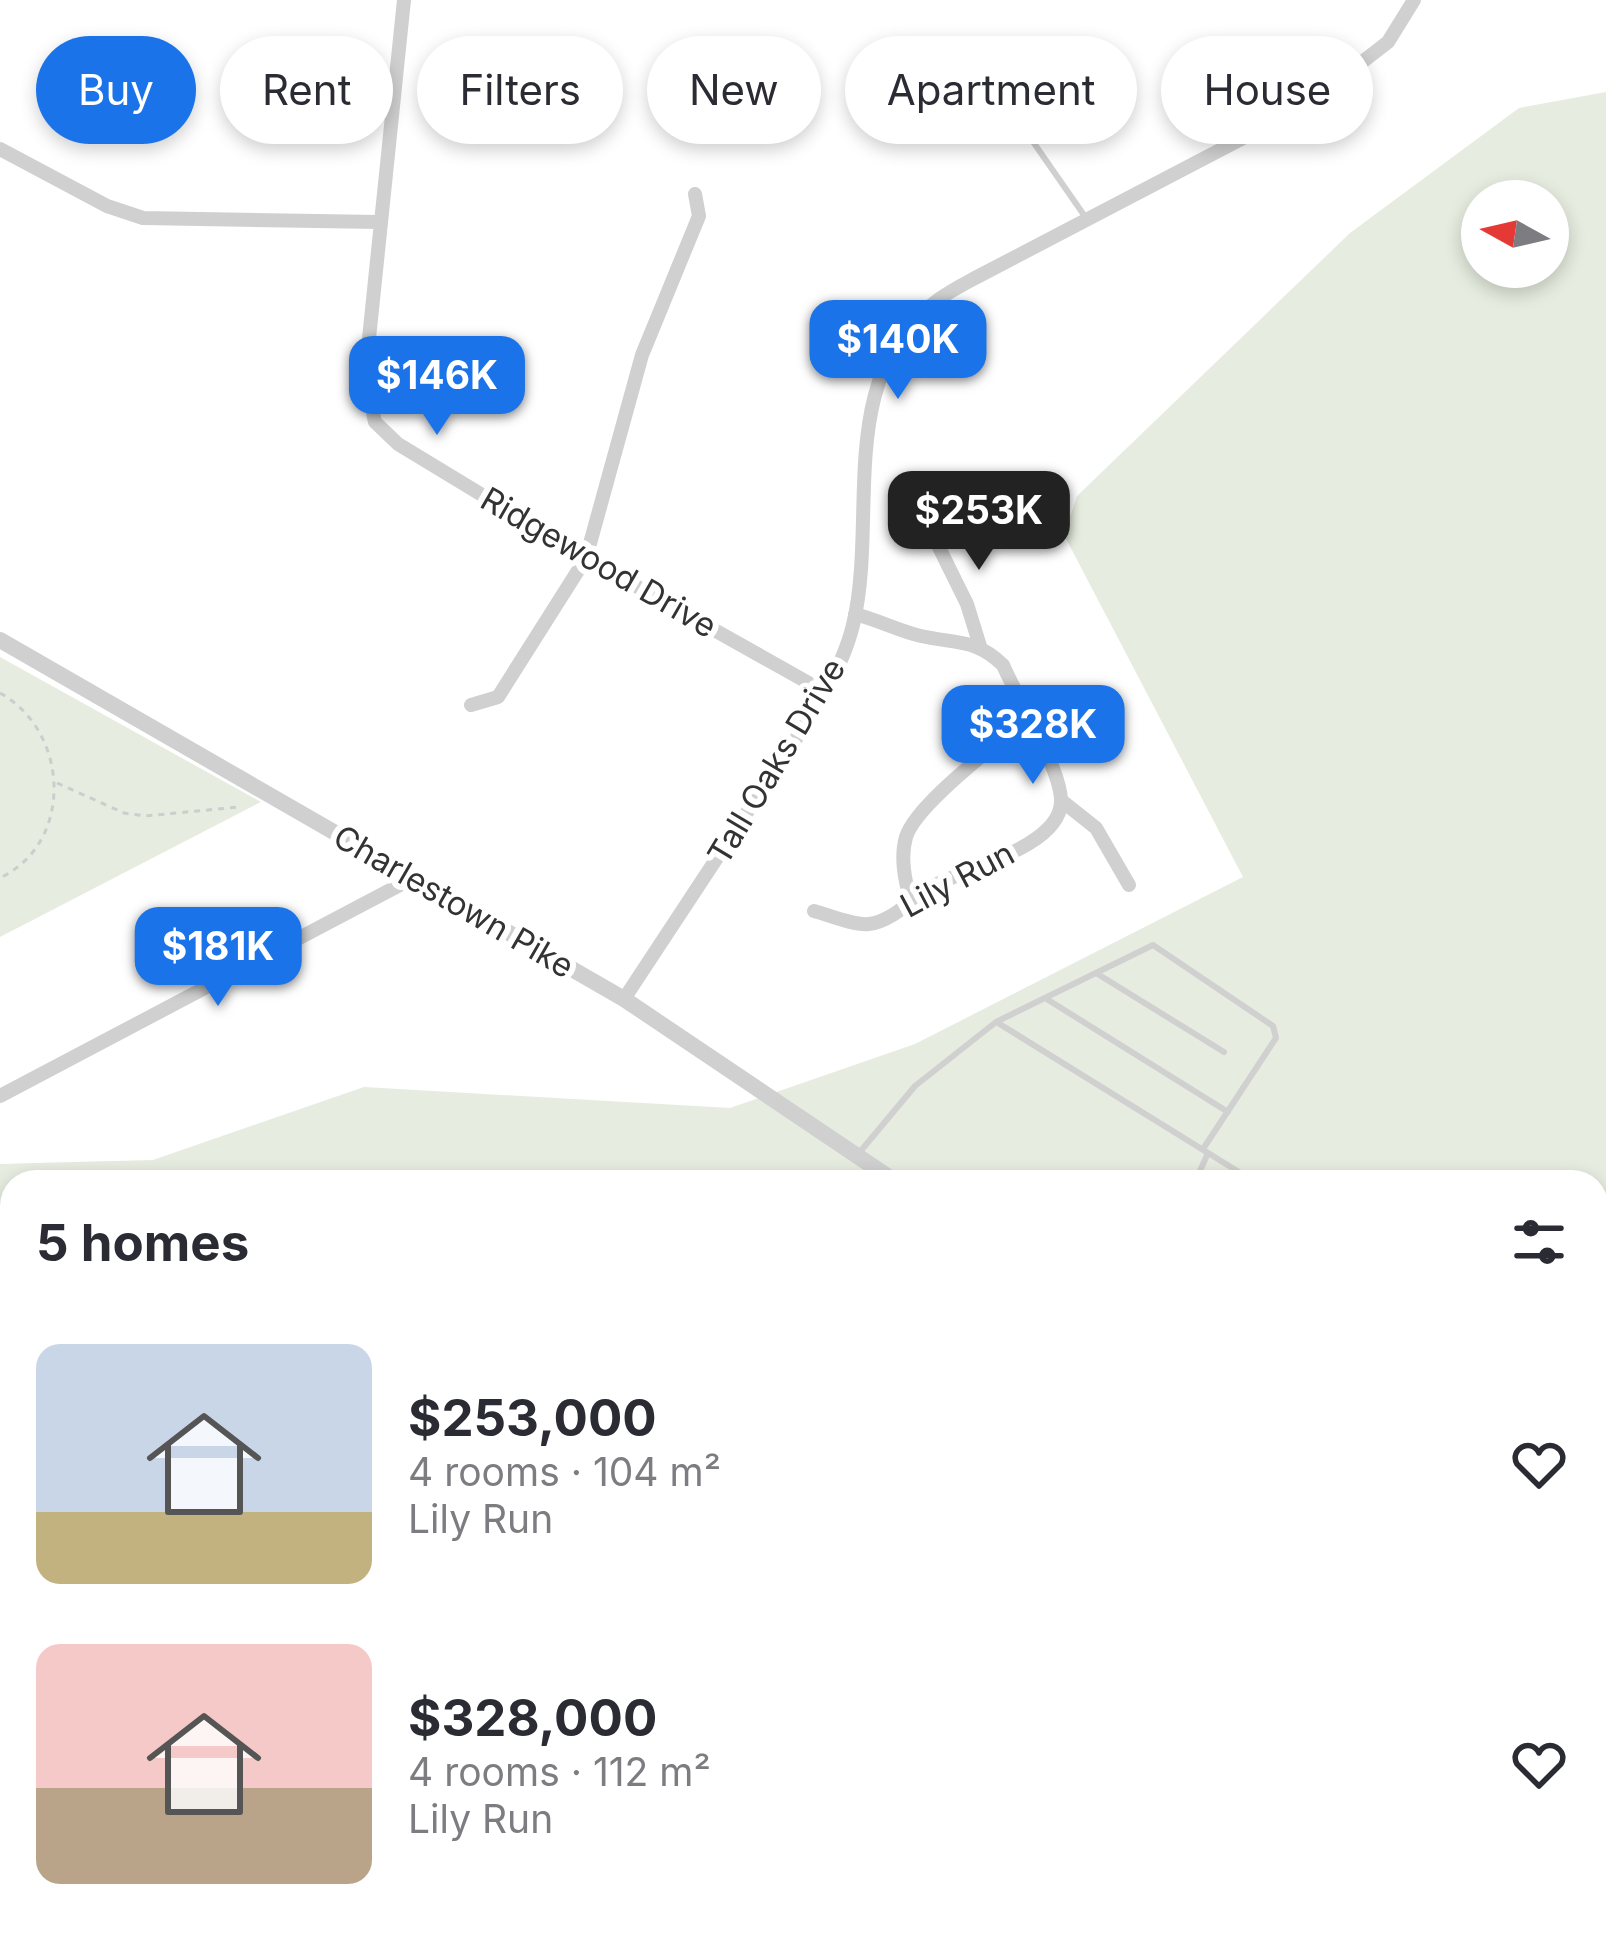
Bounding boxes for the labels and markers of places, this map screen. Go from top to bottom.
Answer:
pin: $140K [814,300,982,402]
pin: $146K [353,336,521,438]
pin: $253K [895,471,1063,573]
pin: $328K [949,685,1117,787]
pin: $181K [134,907,302,1009]

